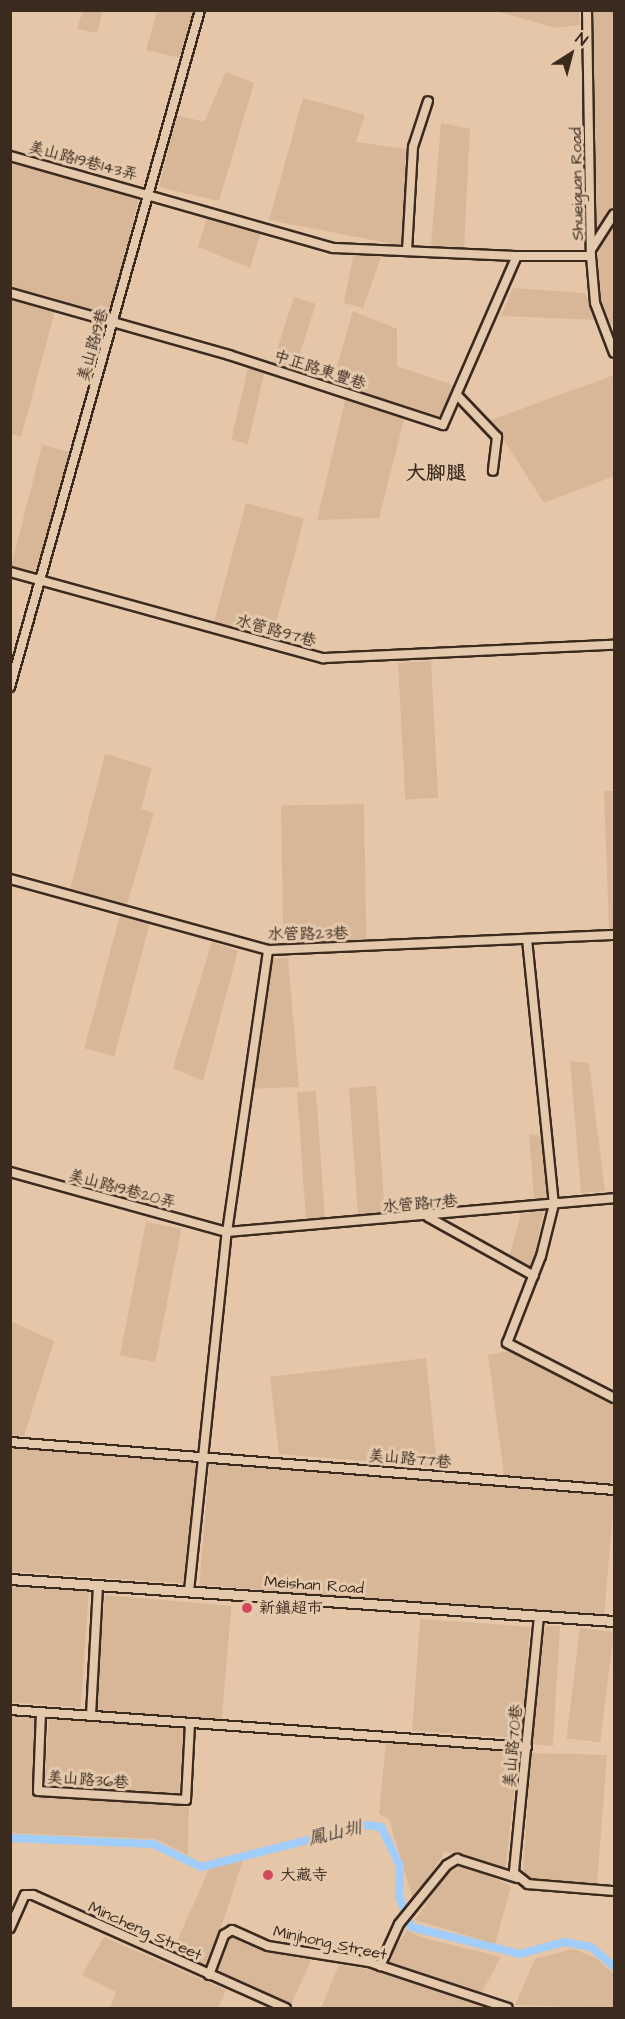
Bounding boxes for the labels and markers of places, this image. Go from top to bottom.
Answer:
place label: 新鎮超市 [259,1598,323,1618]
marker: 新鎮超市 [240,1601,254,1615]
place label: 大藏寺 [280,1865,328,1885]
marker: 大藏寺 [261,1868,275,1882]

